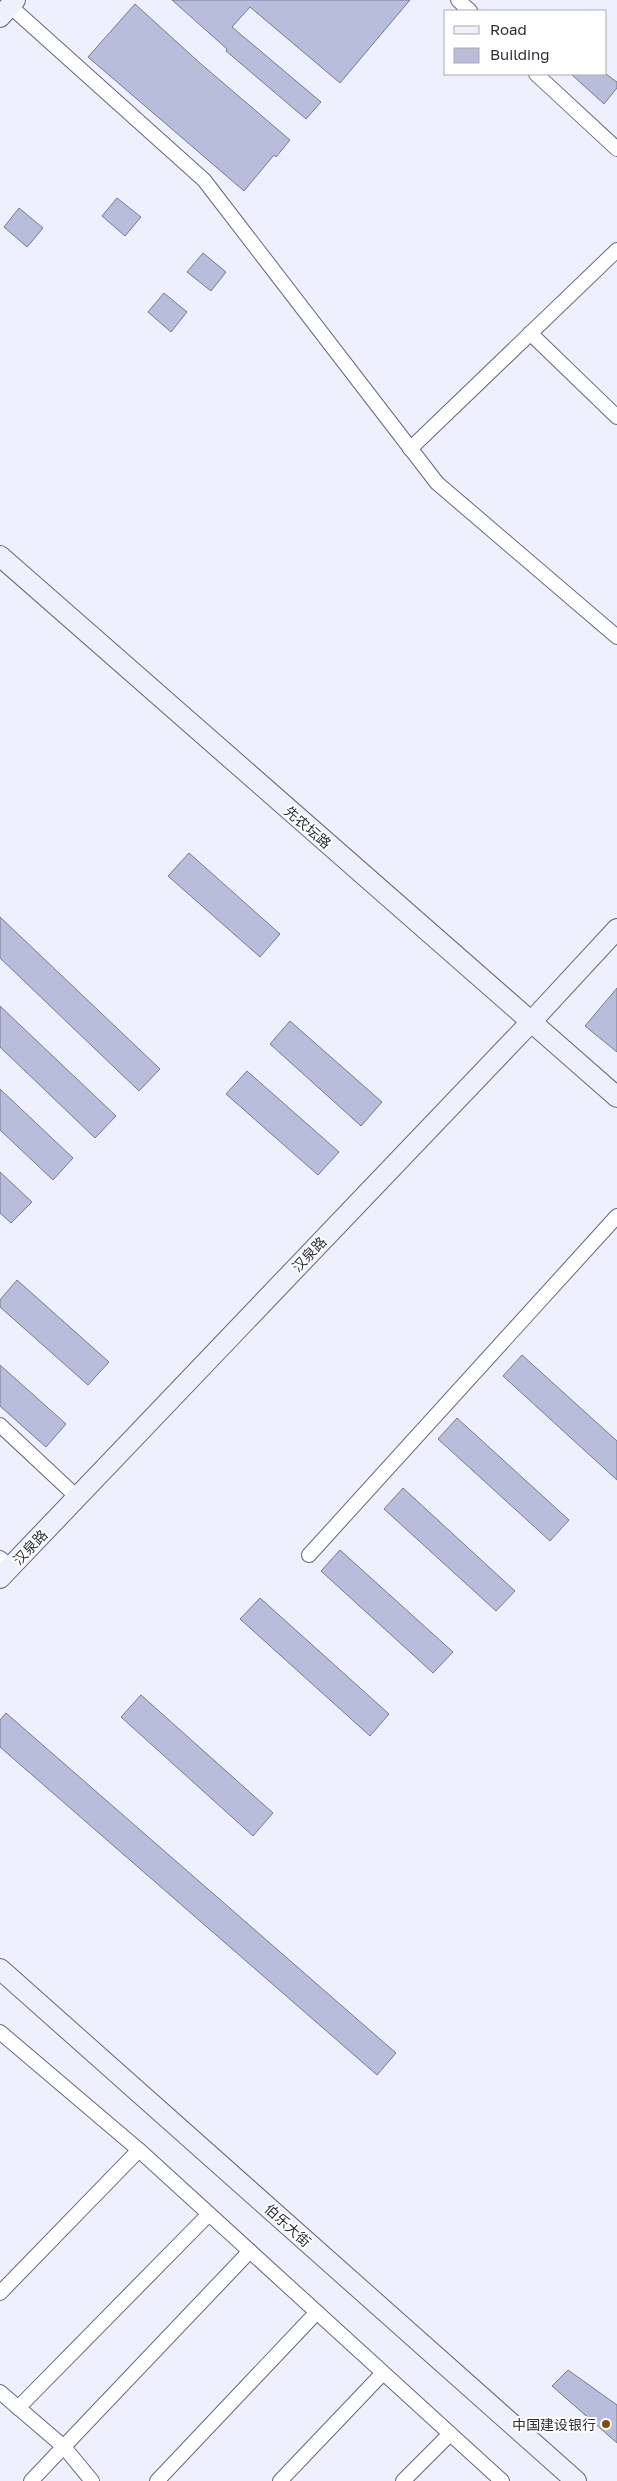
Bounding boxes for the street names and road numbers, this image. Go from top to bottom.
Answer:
street label: 先农坛路 [281,802,335,852]
street label: 汉泉路 [288,1233,330,1275]
street label: 汉泉路 [9,1526,51,1568]
street label: 伯乐大街 [262,2200,314,2250]

